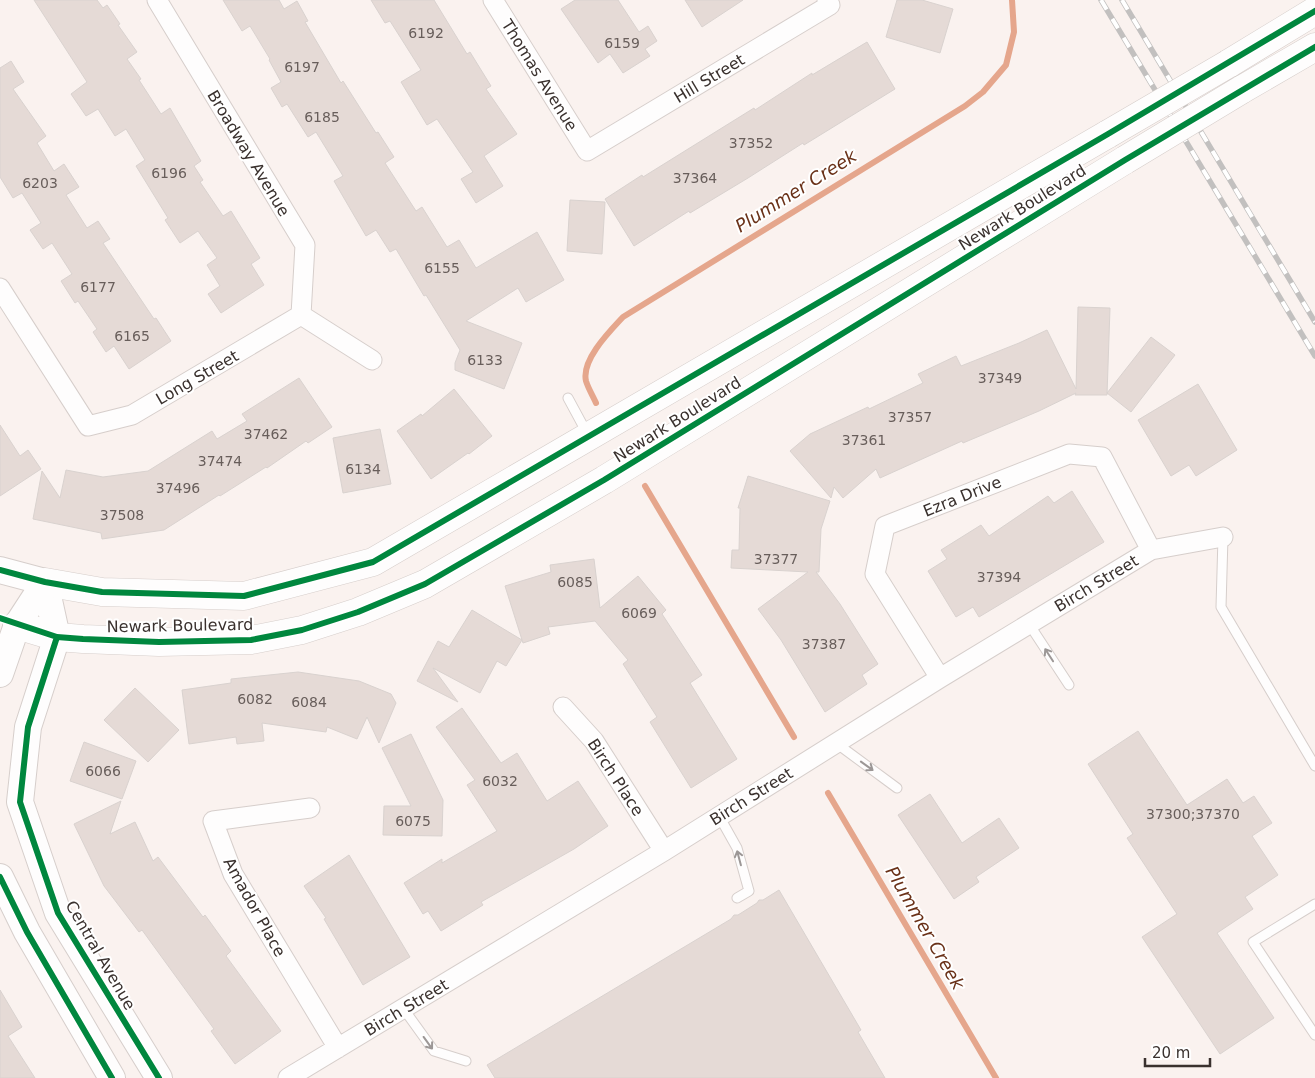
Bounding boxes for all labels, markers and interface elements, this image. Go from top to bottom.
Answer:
street label: Thomas Avenue [497,15,582,135]
house number: 6192 [408,25,444,41]
house number: 6159 [604,35,640,51]
street label: Hill Street [670,50,748,107]
house number: 6197 [284,59,320,75]
street label: Broadway Avenue [203,87,294,220]
house number: 6185 [304,109,340,125]
house number: 37352 [729,135,773,151]
water label: Plummer Creek [731,144,862,236]
street label: Newark Boulevard [955,161,1089,254]
house number: 6196 [151,165,187,181]
house number: 37364 [673,170,717,186]
house number: 6203 [22,175,58,191]
house number: 6155 [424,260,460,276]
house number: 6177 [80,279,116,295]
house number: 6165 [114,328,150,344]
street label: Long Street [152,346,242,409]
house number: 6133 [467,352,503,368]
house number: 37349 [978,370,1022,386]
street label: Newark Boulevard [610,373,744,466]
house number: 37357 [888,409,932,425]
house number: 37462 [244,426,288,442]
house number: 37361 [842,432,886,448]
house number: 37474 [198,453,242,469]
house number: 6134 [345,461,381,477]
street label: Ezra Drive [920,472,1004,521]
house number: 37496 [156,480,200,496]
house number: 37508 [100,507,144,523]
house number: 37377 [754,551,798,567]
street label: Birch Street [1051,551,1142,616]
house number: 37394 [977,569,1021,585]
house number: 6085 [557,574,593,590]
house number: 6069 [621,605,657,621]
street label: Newark Boulevard [107,615,253,636]
house number: 37387 [802,636,846,652]
one-way arrow [1044,648,1054,662]
house number: 6082 [237,691,273,707]
house number: 6084 [291,694,327,710]
street label: Birch Place [584,735,648,819]
one-way arrow [860,760,873,771]
house number: 6066 [85,763,121,779]
street label: Birch Street [706,763,796,829]
house number: 6032 [482,773,518,789]
house number: 37300;37370 [1146,806,1240,822]
house number: 6075 [395,813,431,829]
one-way arrow [734,851,744,867]
street label: Amador Place [219,854,290,960]
water label: Plummer Creek [882,862,970,995]
street label: Central Avenue [62,897,139,1013]
street label: Birch Street [361,975,452,1040]
one-way arrow [423,1036,434,1049]
scale bar [1145,1036,1210,1068]
text: 20 m [1152,1044,1190,1062]

